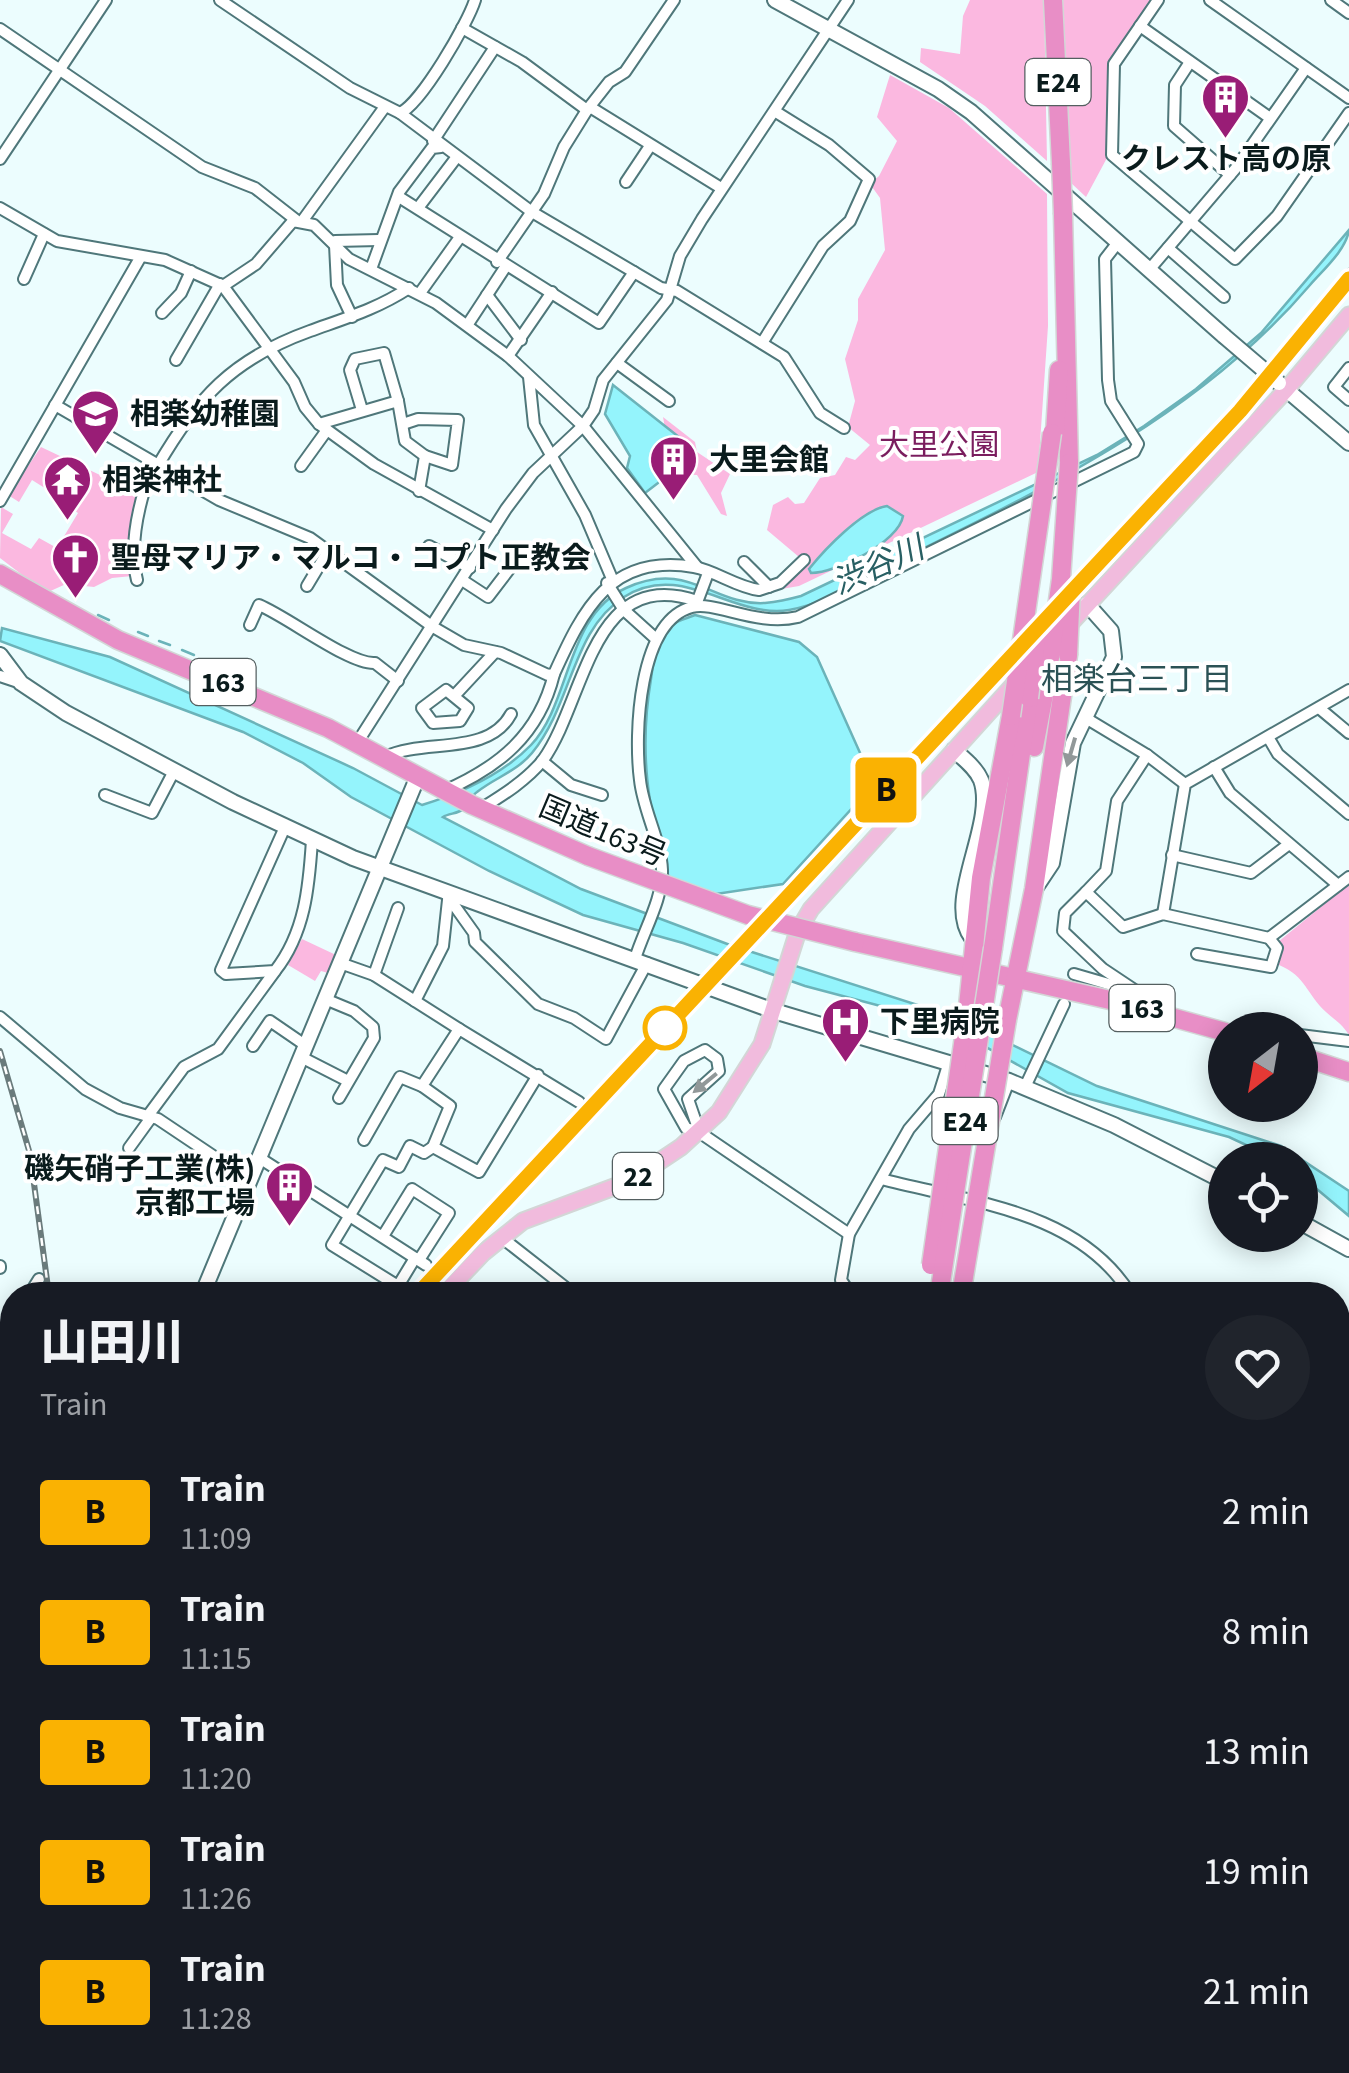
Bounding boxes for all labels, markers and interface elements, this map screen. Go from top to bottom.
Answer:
road number: E24 [1026,59,1090,105]
building icon: クレスト高の原 [1200,72,1252,140]
place label: クレスト高の原 [1121,138,1331,181]
school or university icon: 相楽幼稚園 [69,388,121,456]
place label: 相楽幼稚園 [130,393,280,436]
park label: 大里公園 [879,424,999,467]
building icon: 大里会館 [648,434,700,502]
place label: 大里会館 [709,439,829,482]
temple icon: 相楽神社 [41,454,93,522]
place label: 相楽神社 [102,459,222,502]
water label: 渋谷川 [825,524,934,606]
church icon: 聖母マリア・マルコ・コプト正教会 [50,532,102,600]
place label: 聖母マリア・マルコ・コプト正教会 [111,537,590,580]
district label: 相楽台三丁目 [1041,657,1233,703]
road number: 163 [190,659,256,705]
one-way arrow [1063,738,1078,768]
line badge: B [854,758,918,822]
text: B [875,765,897,815]
street label: 国道163号 [532,785,673,878]
road number: 163 [1110,985,1174,1031]
hospital icon: 下里病院 [819,996,871,1064]
place label: 下里病院 [880,1001,1000,1044]
unlabelled marker [644,1007,686,1049]
north arrow [1208,1012,1318,1122]
map controls [1208,1012,1318,1252]
one-way arrow [693,1072,718,1094]
road number: E24 [932,1098,998,1144]
button: locate [1208,1142,1318,1252]
place label: 磯矢硝子工業(株) 京都工場 [24,1148,255,1225]
road number: 22 [613,1153,663,1199]
building icon: 磯矢硝子工業(株) 京都工場 [264,1160,316,1228]
text: 山田川 [40,1310,184,1378]
button: heart [1205,1315,1310,1420]
text: Train [40,1382,108,1428]
text: Train [180,1462,266,1516]
text: 2 min [1222,1485,1310,1539]
text: B [84,1487,106,1537]
text: 11:09 [180,1516,252,1562]
text: Train [180,1582,266,1636]
text: 8 min [1222,1605,1310,1659]
text: B [84,1607,106,1657]
text: 11:15 [180,1636,252,1682]
text: Train [180,1702,266,1756]
text: 13 min [1203,1725,1310,1779]
text: B [84,1727,106,1777]
text: 11:20 [180,1756,252,1802]
text: Train [180,1822,266,1876]
text: 19 min [1203,1845,1310,1899]
text: B [84,1847,106,1897]
text: 11:26 [180,1876,252,1922]
text: Train [180,1942,266,1996]
text: 21 min [1203,1965,1310,2019]
text: B [84,1967,106,2017]
text: 11:28 [180,1996,252,2042]

